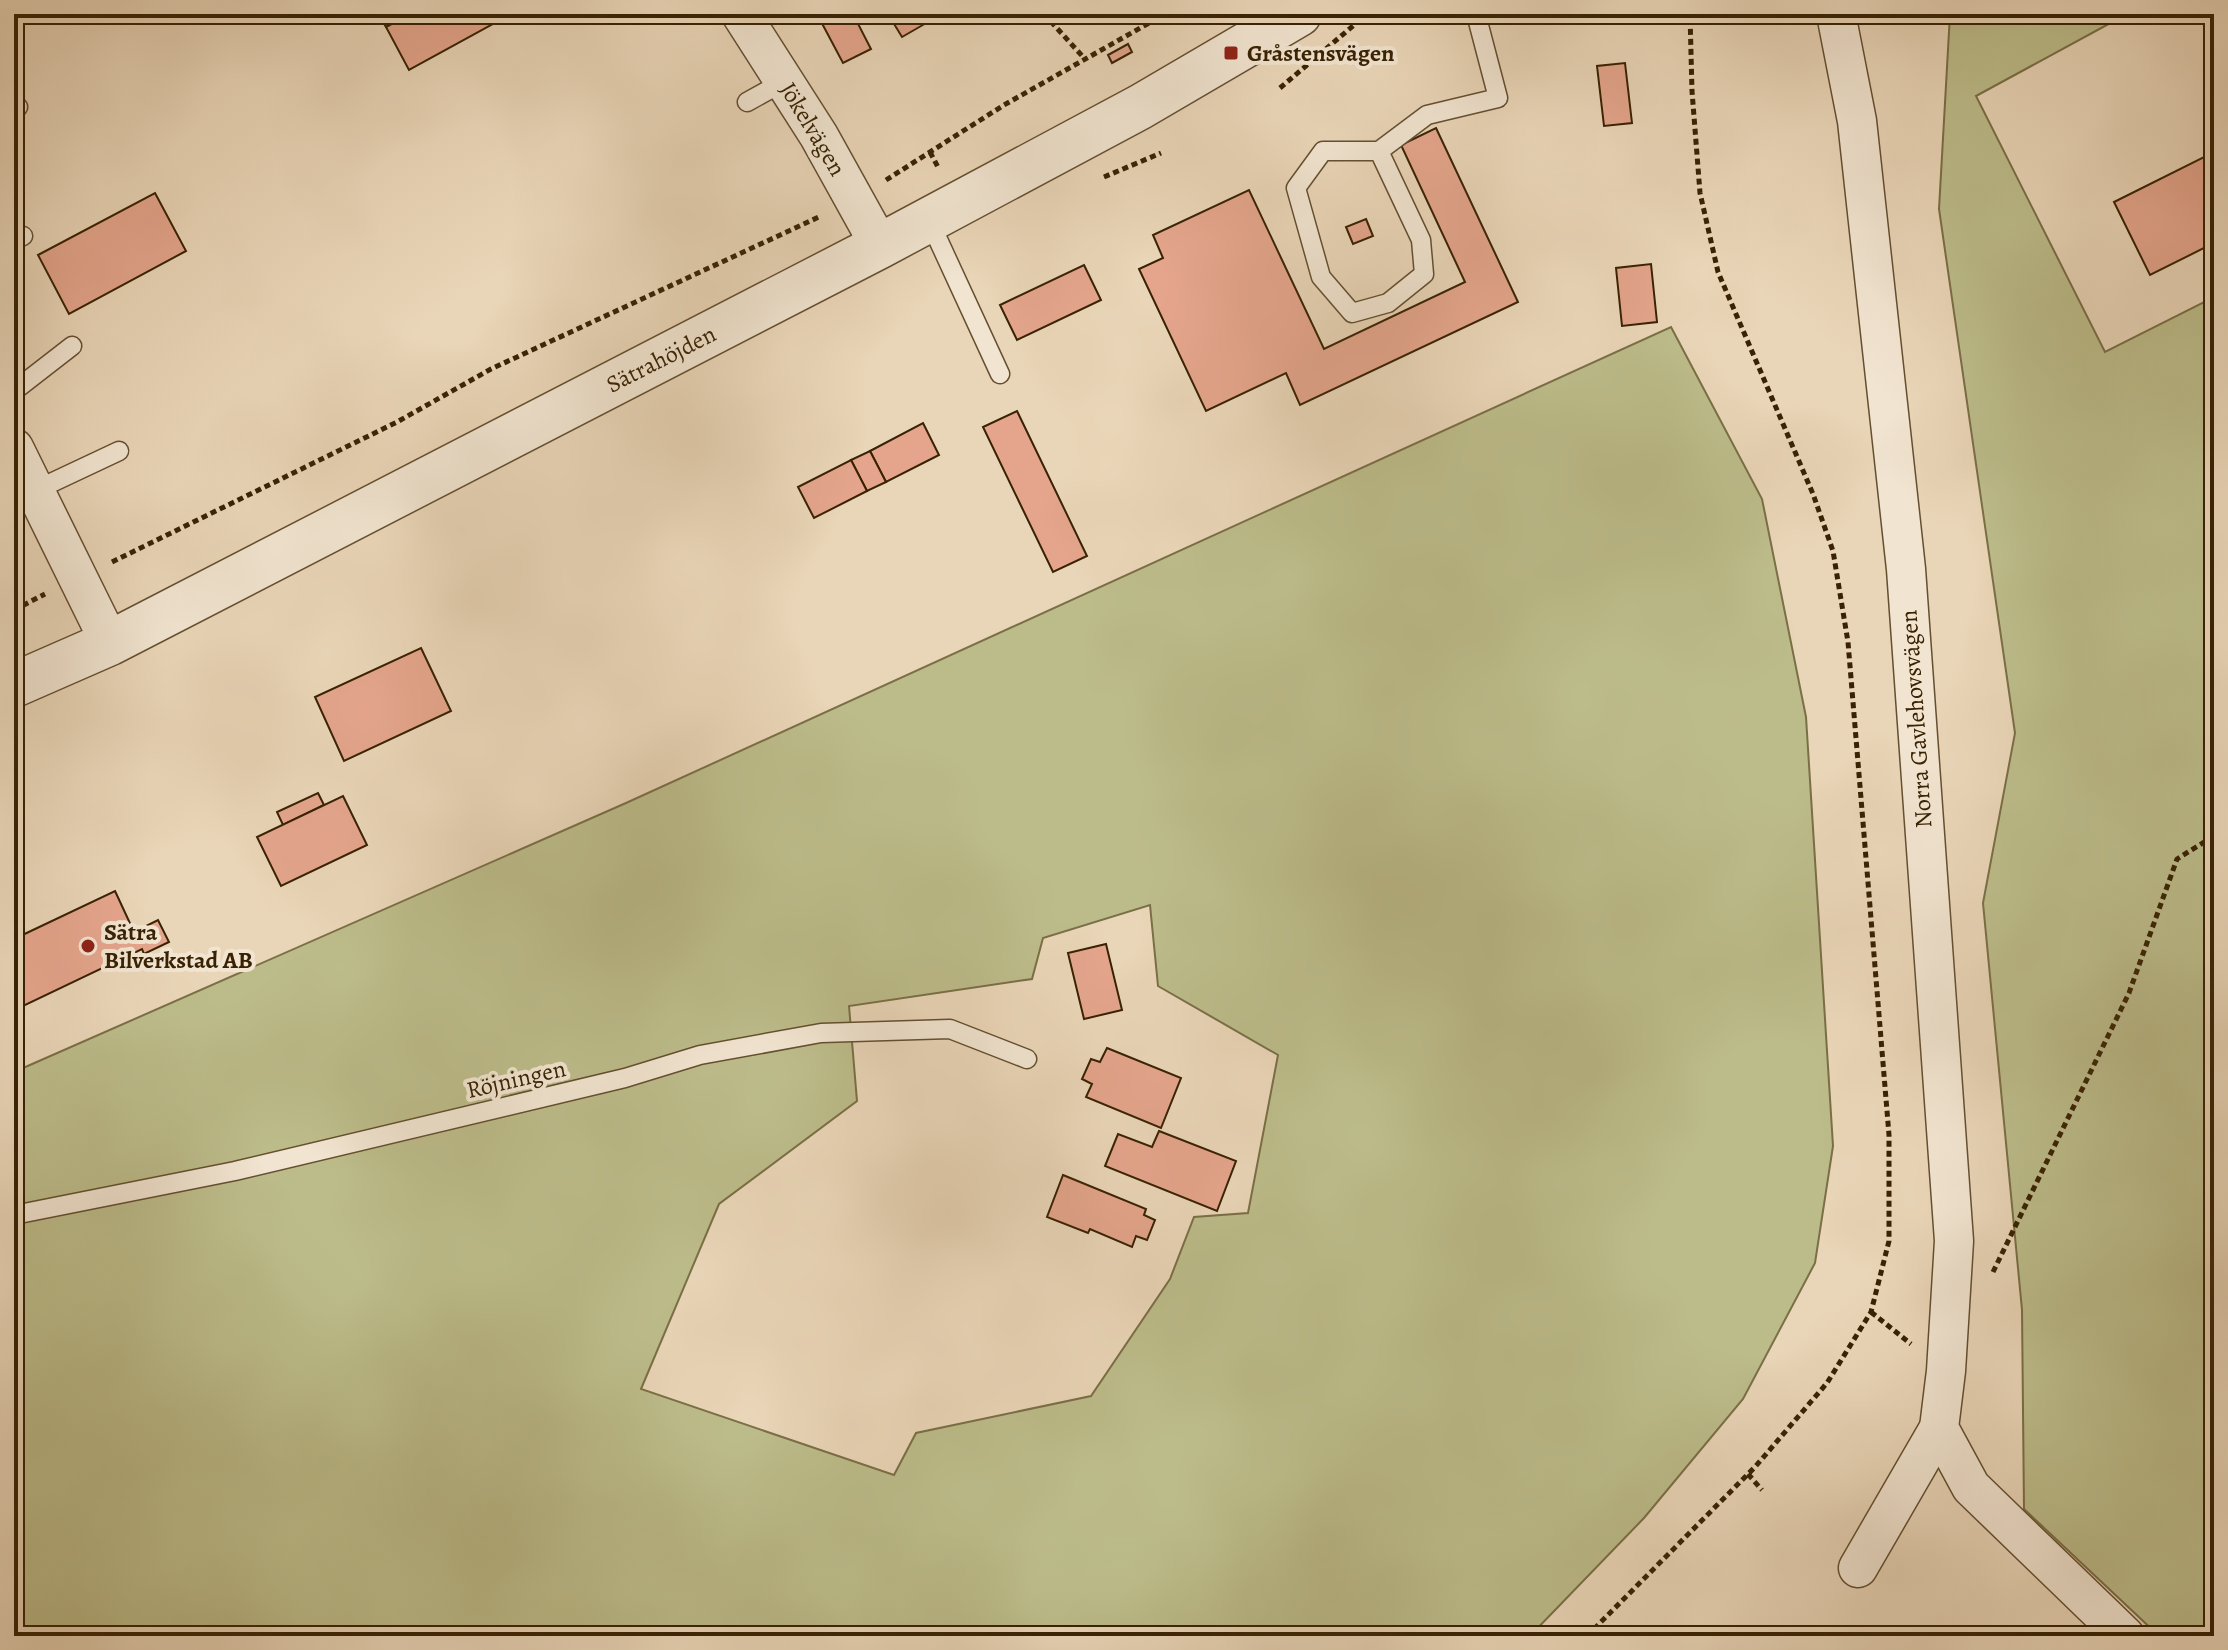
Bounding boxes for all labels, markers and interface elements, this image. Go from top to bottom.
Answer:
place label: Gråstensvägen [1247,37,1395,69]
marker: Gråstensvägen [1222,44,1240,62]
street label: Jökelvägen [772,76,854,182]
street label: Sätrahöjden [601,318,721,400]
street label: Norra Gavlehovsvägen [1892,609,1940,829]
place label: Sätra Bilverkstad AB [104,916,253,976]
marker: Sätra Bilverkstad AB [79,937,97,955]
street label: Röjningen [463,1052,569,1106]

